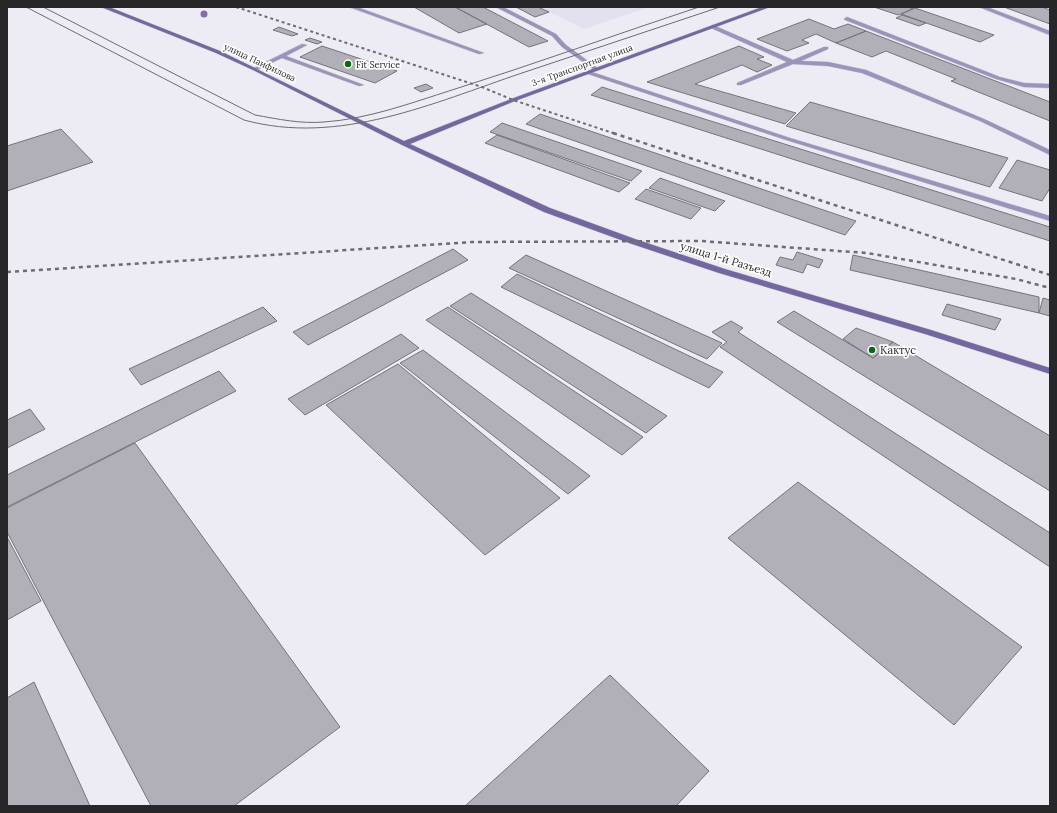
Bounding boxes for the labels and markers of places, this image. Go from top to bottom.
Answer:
marker: Fit Service [343,59,353,69]
place label: Fit Service [356,59,400,70]
place label: Кактус [880,343,916,357]
marker: Кактус [867,345,877,355]

